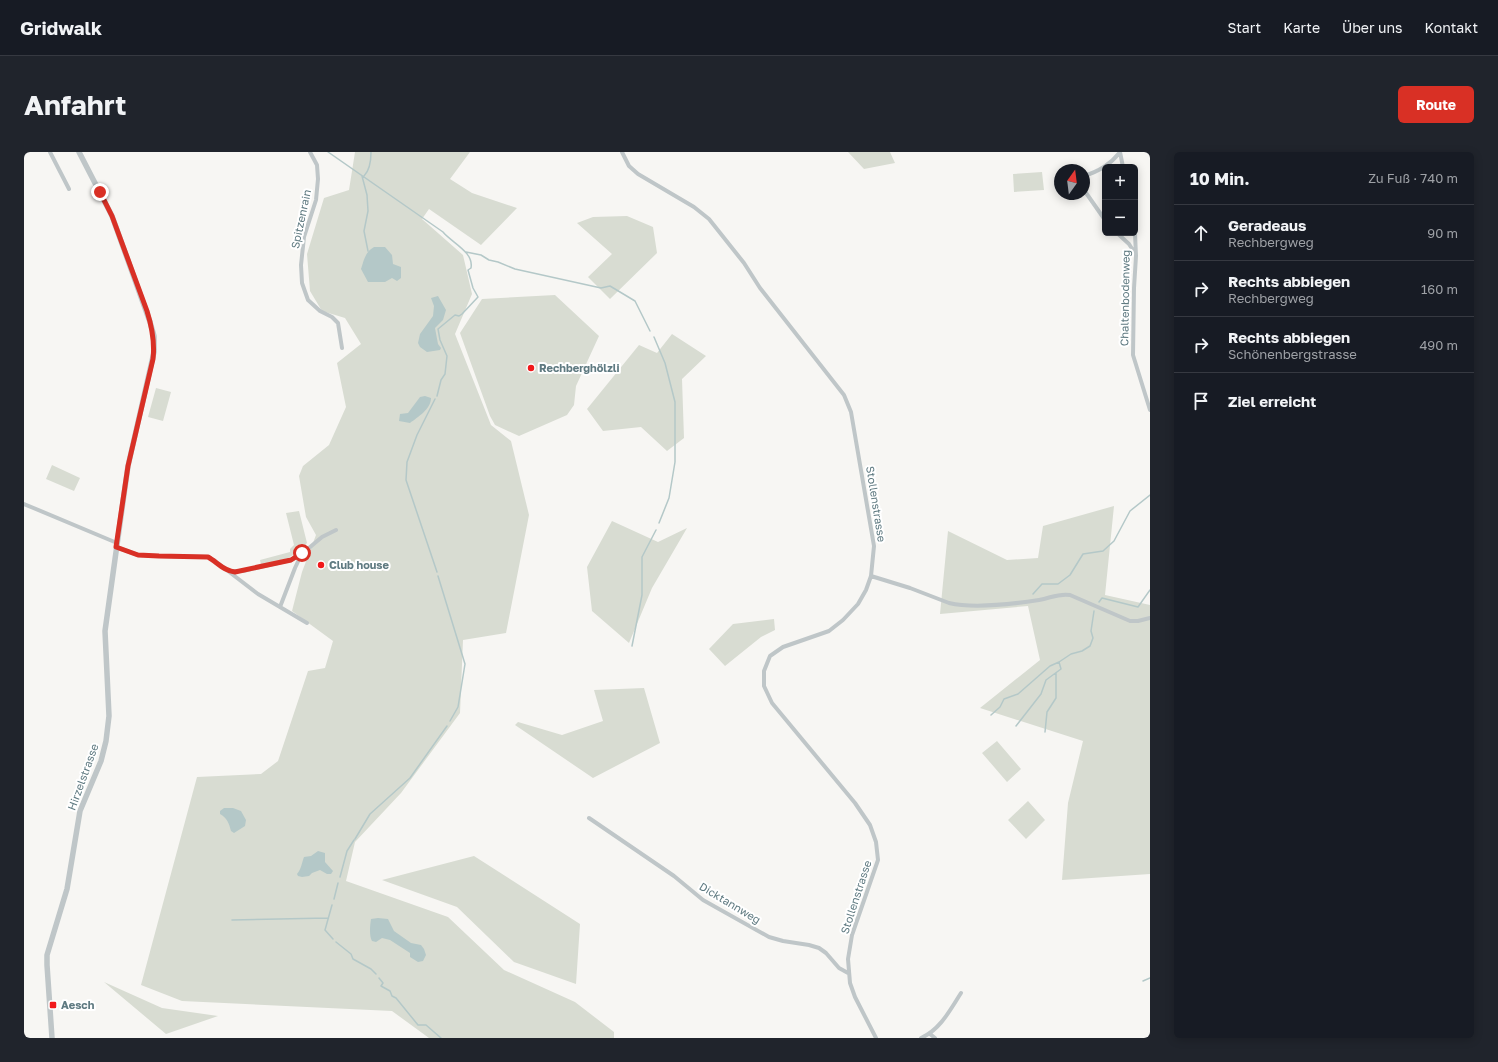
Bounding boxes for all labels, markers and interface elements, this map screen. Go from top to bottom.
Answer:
text: Gridwalk [20,16,102,39]
text: Start [1228,19,1261,36]
text: Karte [1283,19,1320,36]
text: Über uns [1342,19,1402,36]
text: Kontakt [1424,19,1478,36]
button: Route [1398,86,1474,123]
text: Anfahrt [24,88,126,121]
north arrow [1054,164,1090,200]
map controls [1102,164,1138,236]
button: + [1102,164,1138,200]
text: 10 Min. [1190,168,1250,189]
text: Zu Fuß · 740 m [1368,170,1458,186]
route end [91,183,109,201]
street label: Spitzenrain [288,188,313,250]
button: − [1102,200,1138,236]
text: Geradeaus [1228,216,1306,234]
icon: ahead [1190,222,1212,244]
text: 90 m [1427,225,1458,241]
text: Rechbergweg [1228,234,1314,250]
street label: Chaltenbodenweg [1117,250,1132,346]
text: Rechts abbiegen [1228,272,1350,290]
icon: right [1190,278,1212,300]
text: 160 m [1421,281,1458,297]
text: Rechbergweg [1228,290,1314,306]
text: Rechts abbiegen [1228,328,1350,346]
icon: right [1190,334,1212,356]
text: 490 m [1419,337,1458,353]
text: Schönenbergstrasse [1228,346,1357,362]
place label: Rechberghölzli [539,361,619,374]
marker: Rechberghölzli [526,363,536,373]
icon: arrive [1190,390,1212,412]
text: Ziel erreicht [1228,392,1316,410]
street label: Stollenstrasse [864,465,889,543]
route start [293,544,311,562]
place label: Club house [329,558,390,571]
marker: Club house [316,560,326,570]
street label: Hirzelstrasse [64,742,101,812]
street label: Stollenstrasse [838,858,874,935]
street label: Dicktannweg [697,879,763,926]
place label: Aesch [61,998,95,1011]
marker: Aesch [48,1000,58,1010]

